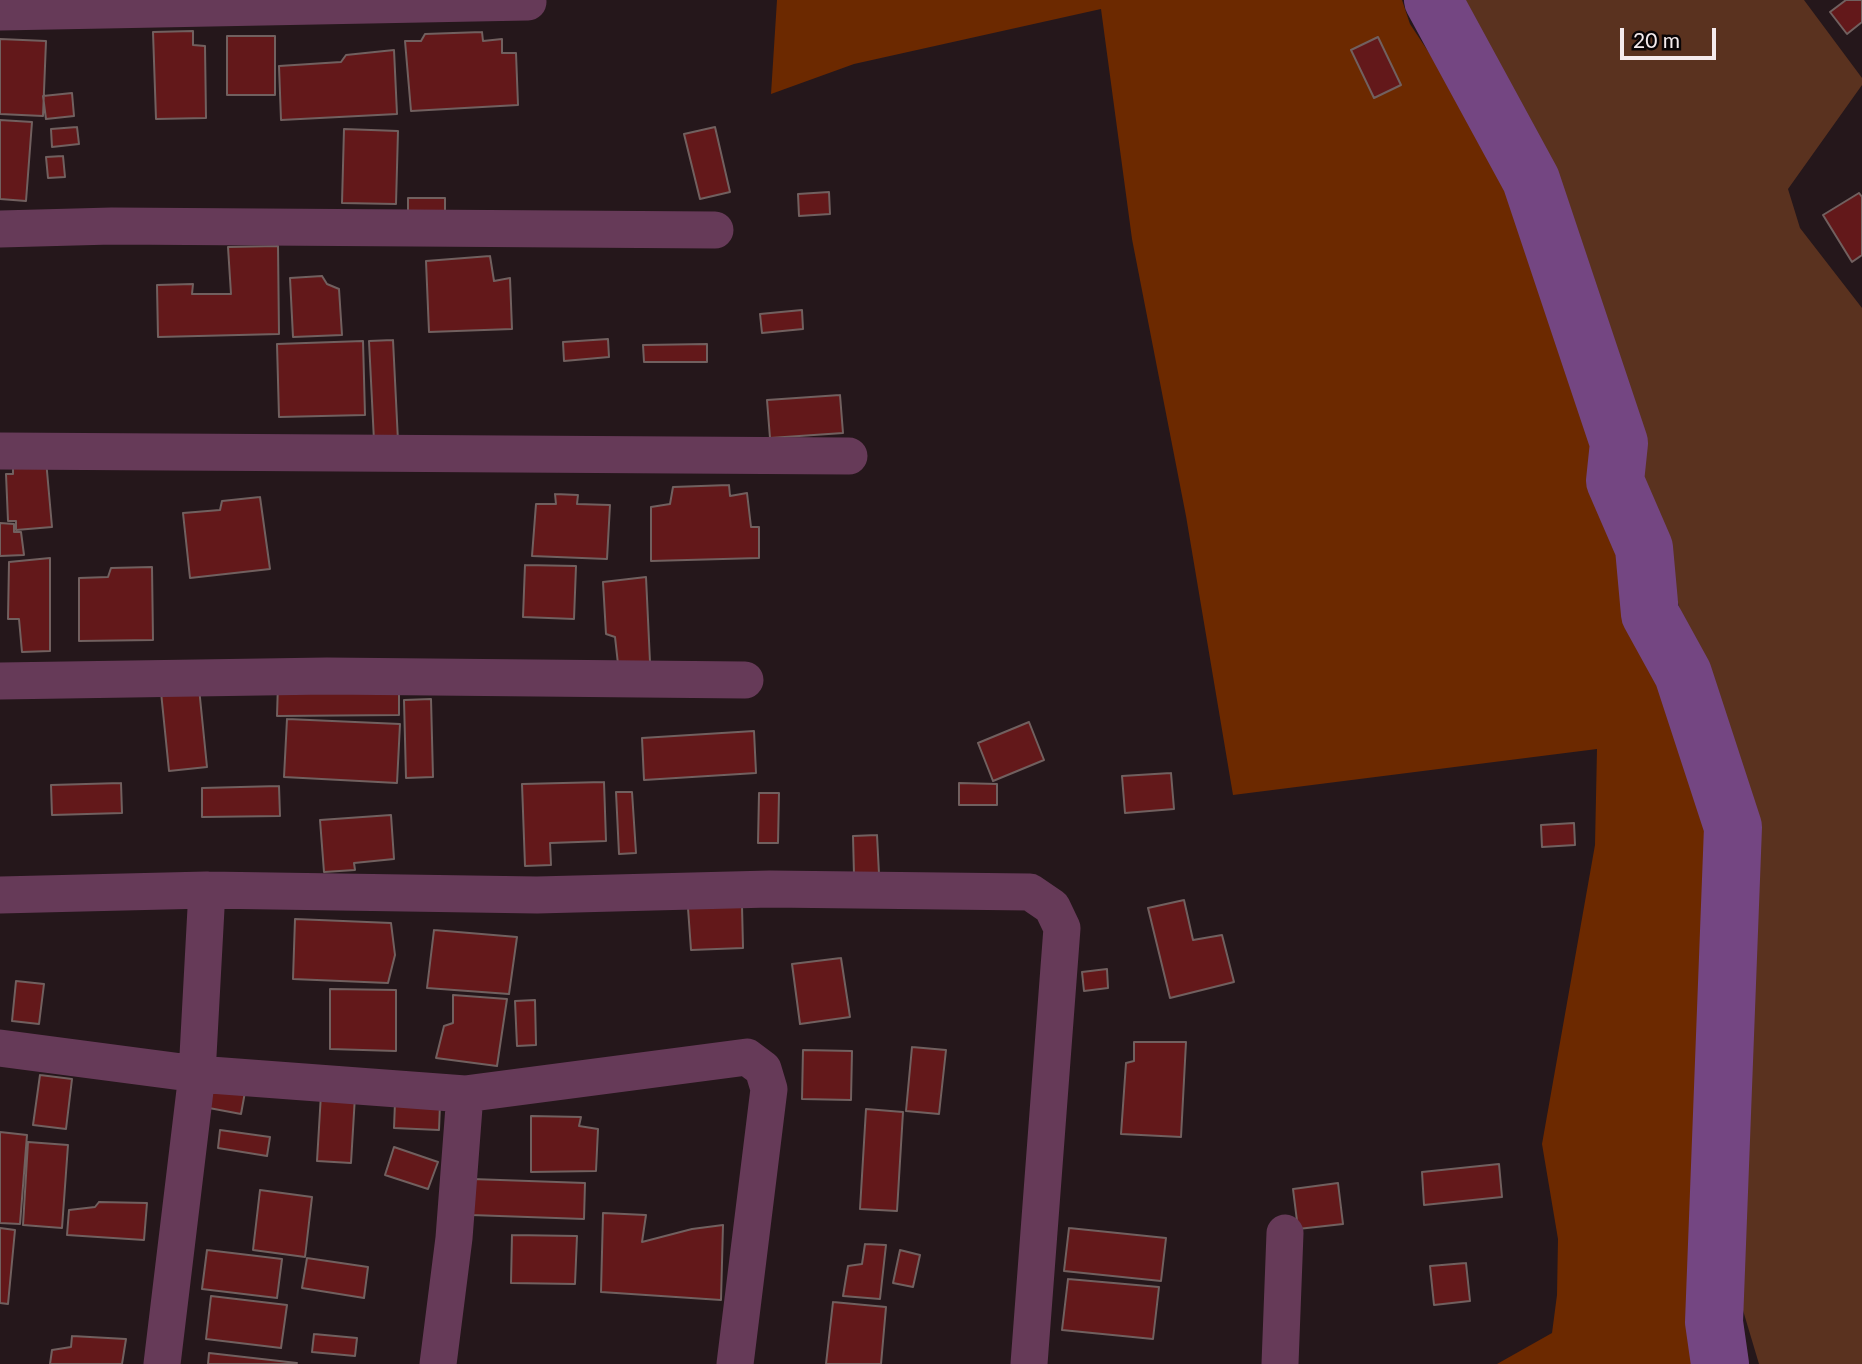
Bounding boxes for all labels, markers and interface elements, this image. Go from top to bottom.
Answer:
scale bar [1624,14,1720,58]
text: 20 m [1633,27,1680,52]

